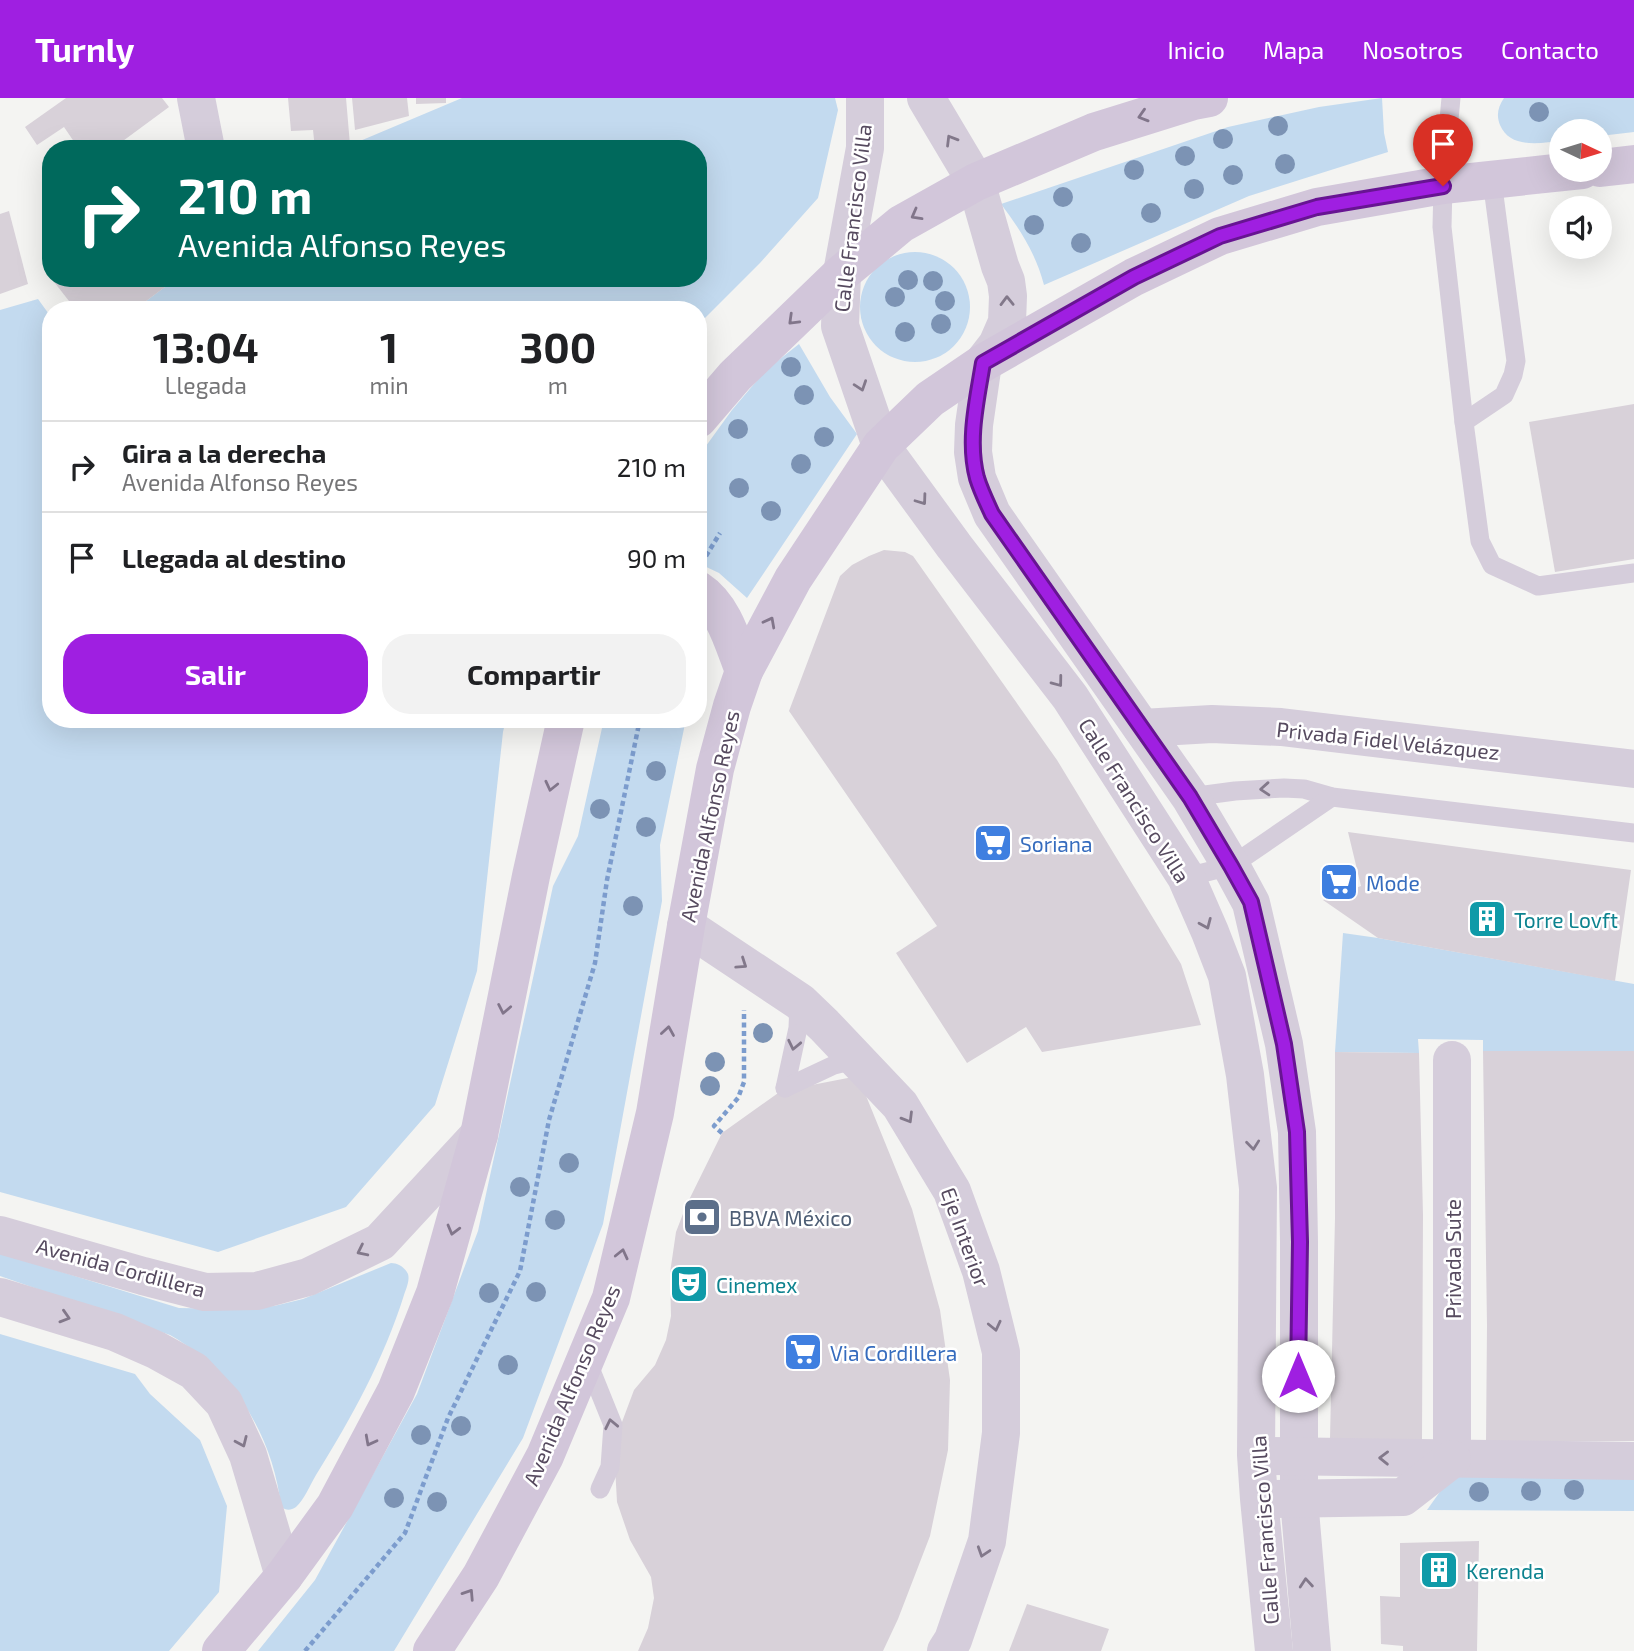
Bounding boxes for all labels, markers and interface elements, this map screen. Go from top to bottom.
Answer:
text: Turnly [35,29,134,69]
text: Inicio [1167,35,1225,64]
text: Mapa [1263,35,1324,64]
text: Nosotros [1362,35,1463,64]
text: Contacto [1501,35,1599,64]
one-way arrow [1138,108,1150,123]
pin [1413,114,1473,186]
north arrow [1549,119,1612,182]
map controls [1549,119,1612,259]
street label: Calle Francisco Villa [828,122,876,314]
icon: arrive [1424,125,1462,163]
one-way arrow [946,135,959,148]
text: 210 m [178,165,312,224]
icon: right [63,168,154,259]
button: sound [1549,196,1612,259]
one-way arrow [911,207,924,220]
text: Avenida Alfonso Reyes [178,225,506,263]
one-way arrow [999,296,1015,306]
one-way arrow [788,312,801,325]
text: 13:04 [153,321,259,371]
text: 1 [380,321,398,371]
text: 300 [519,321,596,371]
text: Llegada [165,371,247,399]
text: min [369,371,409,399]
text: m [548,371,568,399]
one-way arrow [853,379,867,391]
text: Gira a la derecha [122,437,326,468]
icon: right [63,448,101,486]
text: 210 m [617,451,686,482]
text: Avenida Alfonso Reyes [122,468,358,496]
one-way arrow [914,492,926,505]
icon: arrive [63,539,101,577]
text: Llegada al destino [122,542,346,573]
text: 90 m [627,542,686,573]
one-way arrow [762,617,775,630]
button: Salir [63,634,368,714]
button: Compartir [382,634,686,714]
one-way arrow [1050,675,1063,687]
street label: Avenida Alfonso Reyes [674,708,744,924]
street label: Calle Francisco Villa [1074,713,1196,887]
street label: Privada Fidel Velázquez [1275,716,1501,764]
one-way arrow [545,780,559,792]
one-way arrow [1259,781,1270,796]
supermarket icon: Soriana [972,822,1014,864]
place label: Soriana [1020,831,1093,856]
supermarket icon: Mode [1318,861,1360,903]
place label: Mode [1366,870,1420,895]
building icon: Torre Lovft [1466,898,1508,940]
place label: Torre Lovft [1514,907,1618,932]
one-way arrow [1198,916,1212,929]
one-way arrow [735,956,748,969]
one-way arrow [498,1002,513,1014]
one-way arrow [661,1025,676,1037]
one-way arrow [788,1039,803,1051]
one-way arrow [899,1110,912,1123]
one-way arrow [1245,1139,1260,1151]
street label: Eje Interior [936,1184,996,1291]
bank icon: BBVA México [681,1196,723,1238]
street label: Privada Sute [1440,1199,1465,1319]
place label: BBVA México [729,1205,852,1230]
one-way arrow [447,1224,461,1236]
street label: Avenida Cordillera [34,1232,208,1302]
one-way arrow [357,1242,369,1256]
one-way arrow [613,1248,628,1260]
theatre icon: Cinemex [668,1263,710,1305]
place label: Cinemex [716,1272,797,1297]
street label: Avenida Alfonso Reyes [517,1281,625,1489]
one-way arrow [59,1308,71,1323]
one-way arrow [986,1320,1001,1332]
supermarket icon: Via Cordillera [782,1331,824,1373]
position arrow [1261,1339,1335,1413]
place label: Via Cordillera [830,1340,957,1365]
one-way arrow [604,1418,619,1430]
one-way arrow [365,1434,378,1446]
one-way arrow [234,1435,248,1448]
street label: Calle Francisco Villa [1245,1435,1283,1625]
one-way arrow [1378,1450,1389,1465]
one-way arrow [977,1545,992,1557]
building icon: Kerenda [1418,1549,1460,1591]
place label: Kerenda [1466,1558,1545,1583]
one-way arrow [1299,1577,1314,1588]
one-way arrow [461,1589,474,1602]

